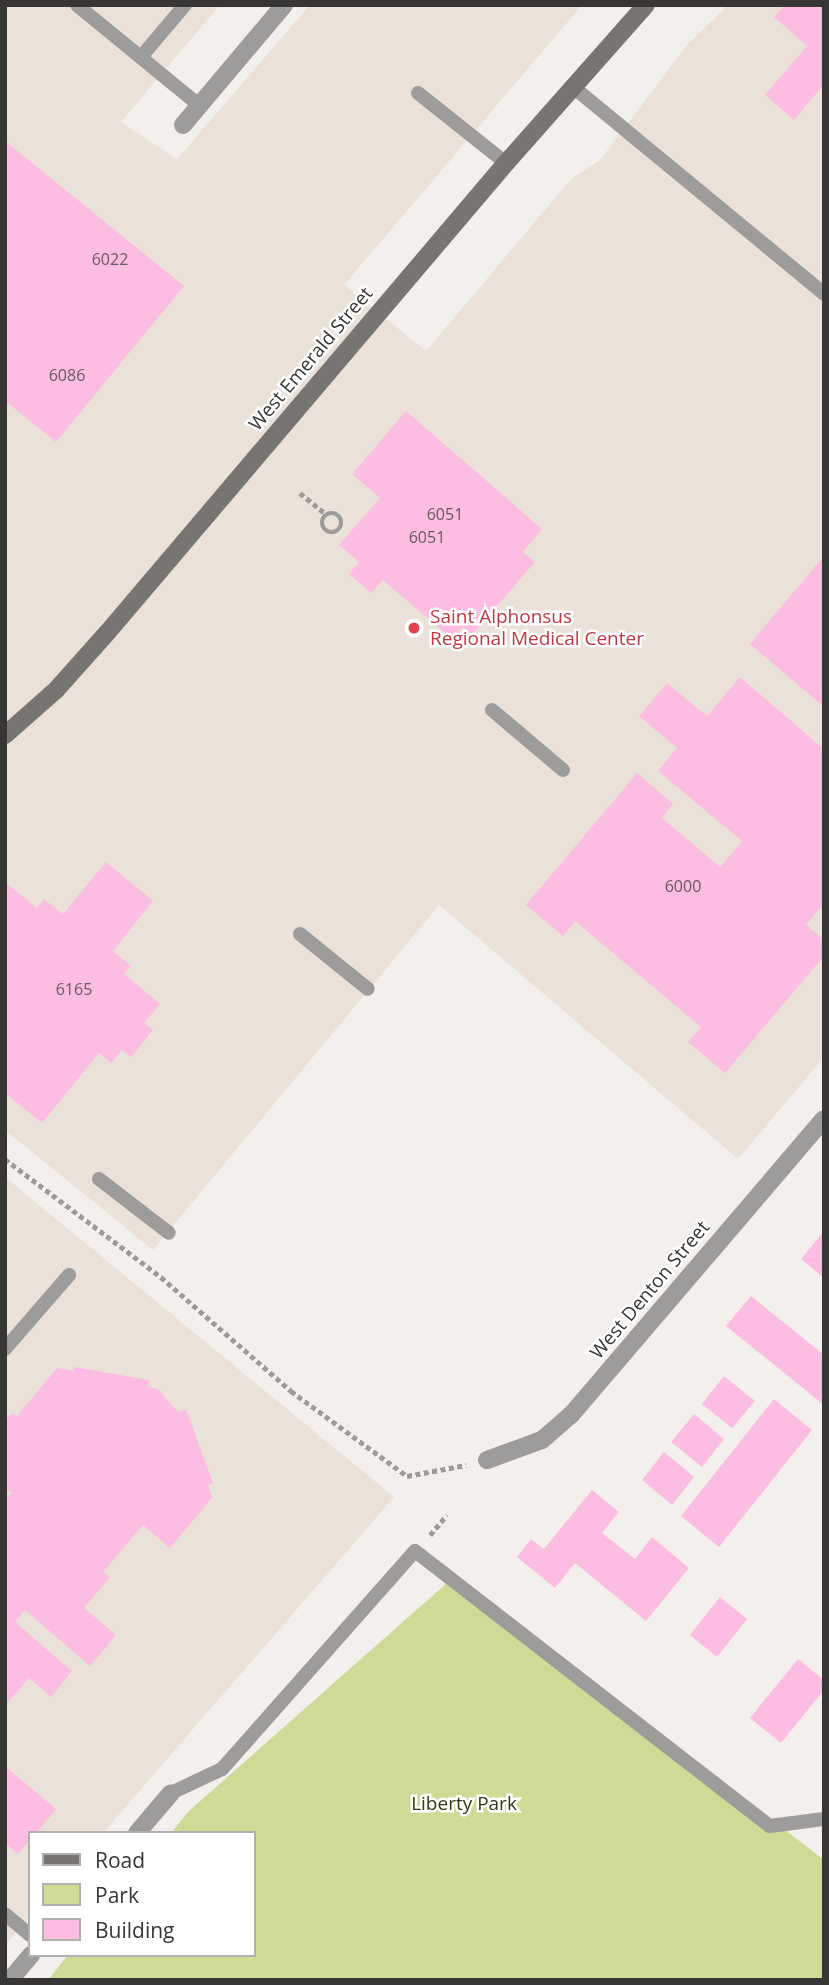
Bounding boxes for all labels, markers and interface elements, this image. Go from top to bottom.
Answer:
house number: 6022 [92,249,128,269]
street label: West Emerald Street [244,283,378,435]
house number: 6086 [49,365,85,385]
house number: 6051 [427,504,463,524]
house number: 6051 [409,527,445,547]
place label: Saint Alphonsus Regional Medical Center [430,606,644,650]
marker: Saint Alphonsus Regional Medical Center [404,618,424,638]
house number: 6000 [665,876,701,896]
house number: 6165 [56,979,92,999]
street label: West Denton Street [586,1216,714,1364]
park label: Liberty Park [411,1793,517,1815]
legend [28,1831,256,1957]
text: Road [95,1846,145,1874]
text: Park [95,1881,139,1909]
text: Building [95,1916,174,1944]

